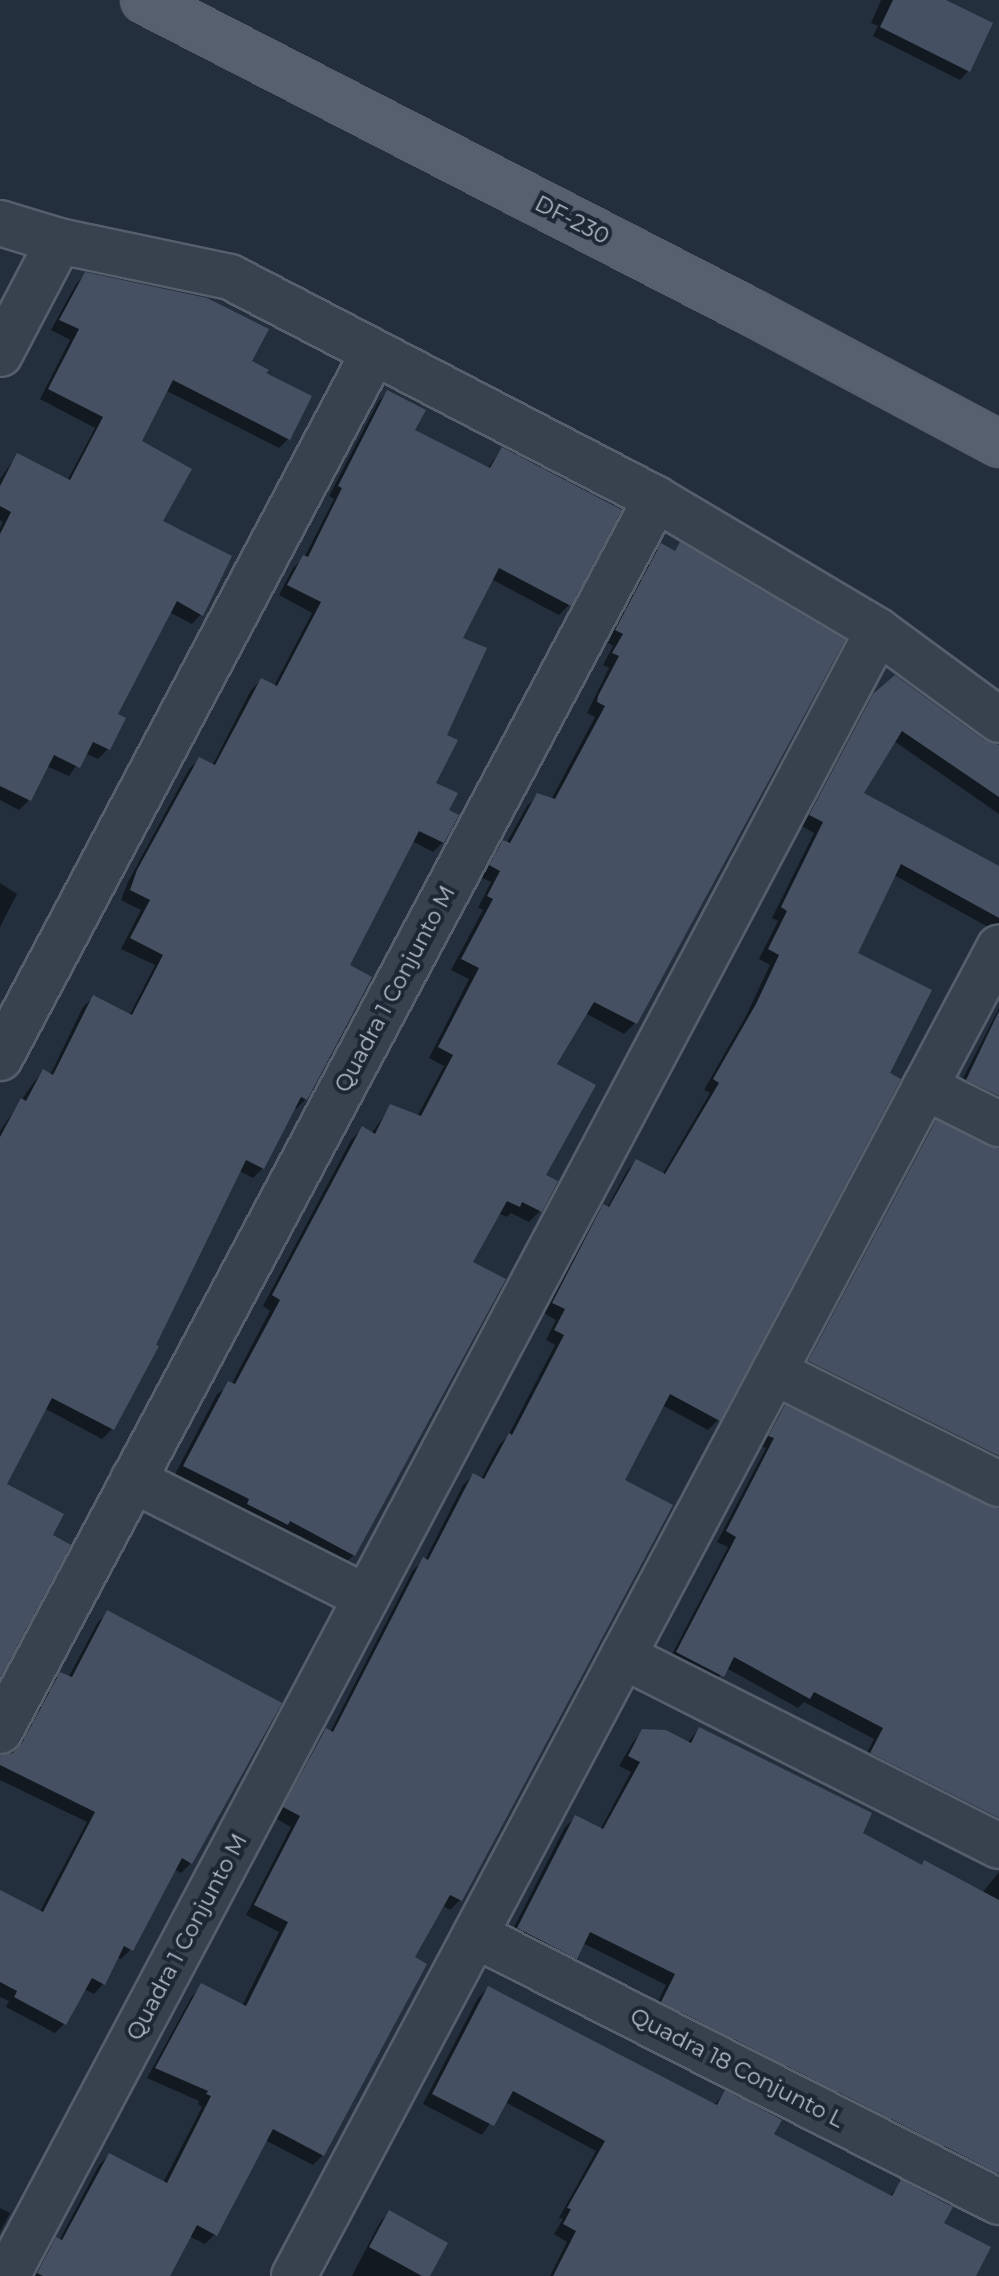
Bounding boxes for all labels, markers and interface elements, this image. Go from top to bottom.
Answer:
street label: DF-230 [531,190,613,250]
street label: Quadra 1 Conjunto M [329,881,461,1097]
street label: Quadra 1 Conjunto M [121,1829,253,2045]
street label: Quadra 18 Conjunto L [626,2003,848,2133]

